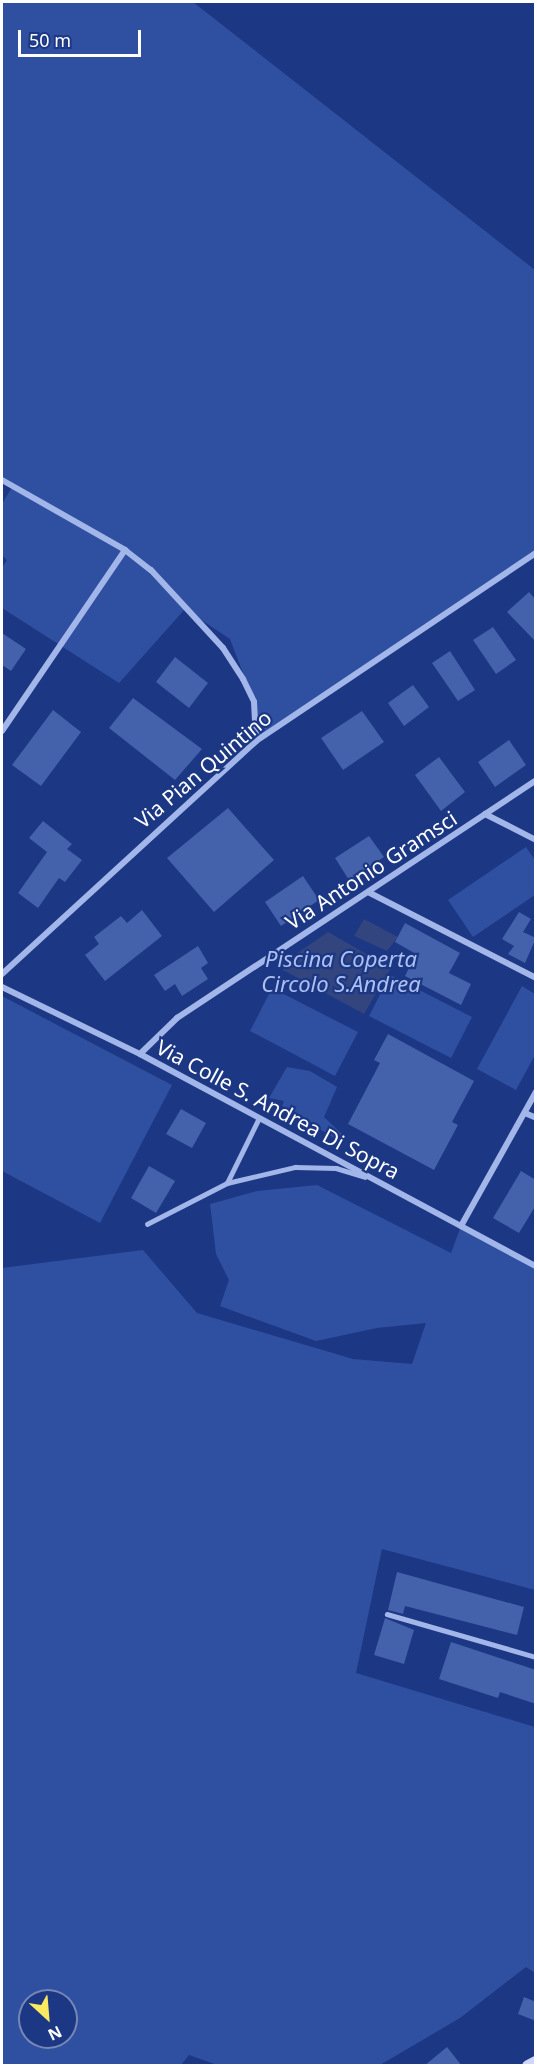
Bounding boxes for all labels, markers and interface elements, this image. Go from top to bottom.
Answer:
scale bar [21,18,144,56]
text: 50 m [29,28,71,52]
street label: Via Pian Quintino [130,705,276,833]
street label: Via Antonio Gramsci [281,805,461,935]
water label: Piscina Coperta Circolo S.Andrea [261,945,421,996]
street label: Via Colle S. Andrea Di Sopra [152,1034,404,1184]
north arrow [18,1989,78,2049]
text: N [44,2021,66,2046]

